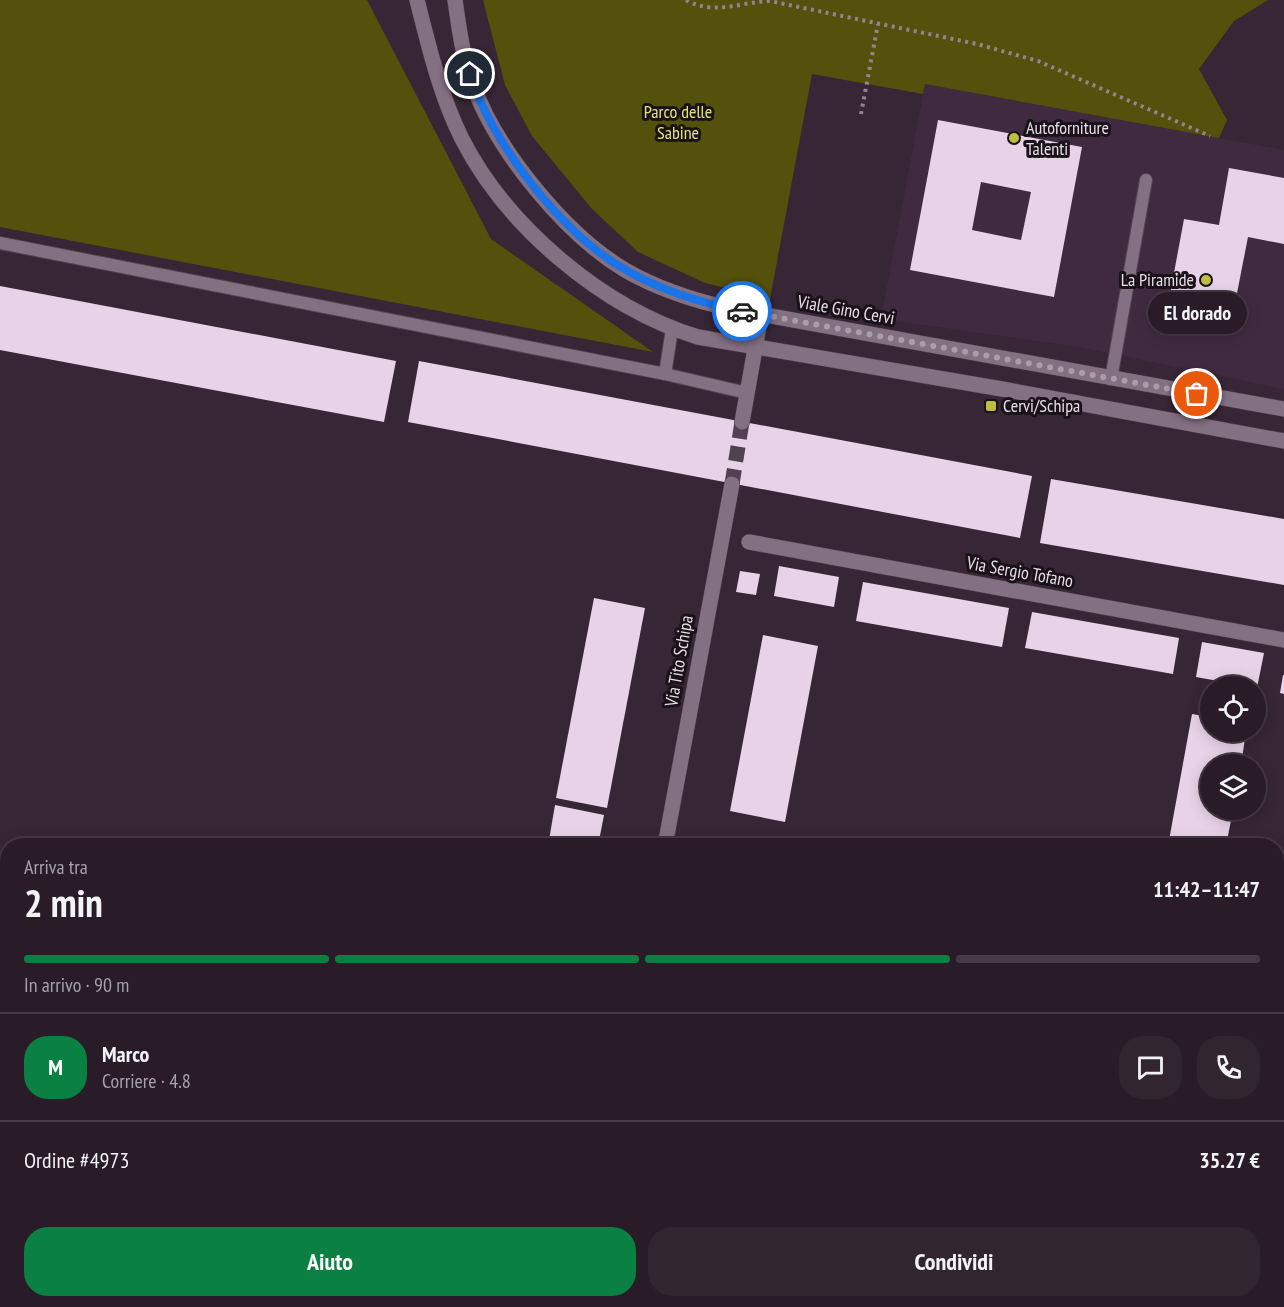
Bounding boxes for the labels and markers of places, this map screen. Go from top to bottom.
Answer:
pin [444,48,495,99]
place label: Autoforniture Talenti [1026,116,1109,160]
marker: Autoforniture Talenti [1007,131,1021,145]
place label: La Piramide [1121,268,1194,291]
marker: La Piramide [1199,273,1213,287]
callout: El dorado [1148,292,1246,334]
pin [1171,368,1222,419]
place label: Cervi/Schipa [1003,394,1080,417]
marker: Cervi/Schipa [984,399,998,413]

